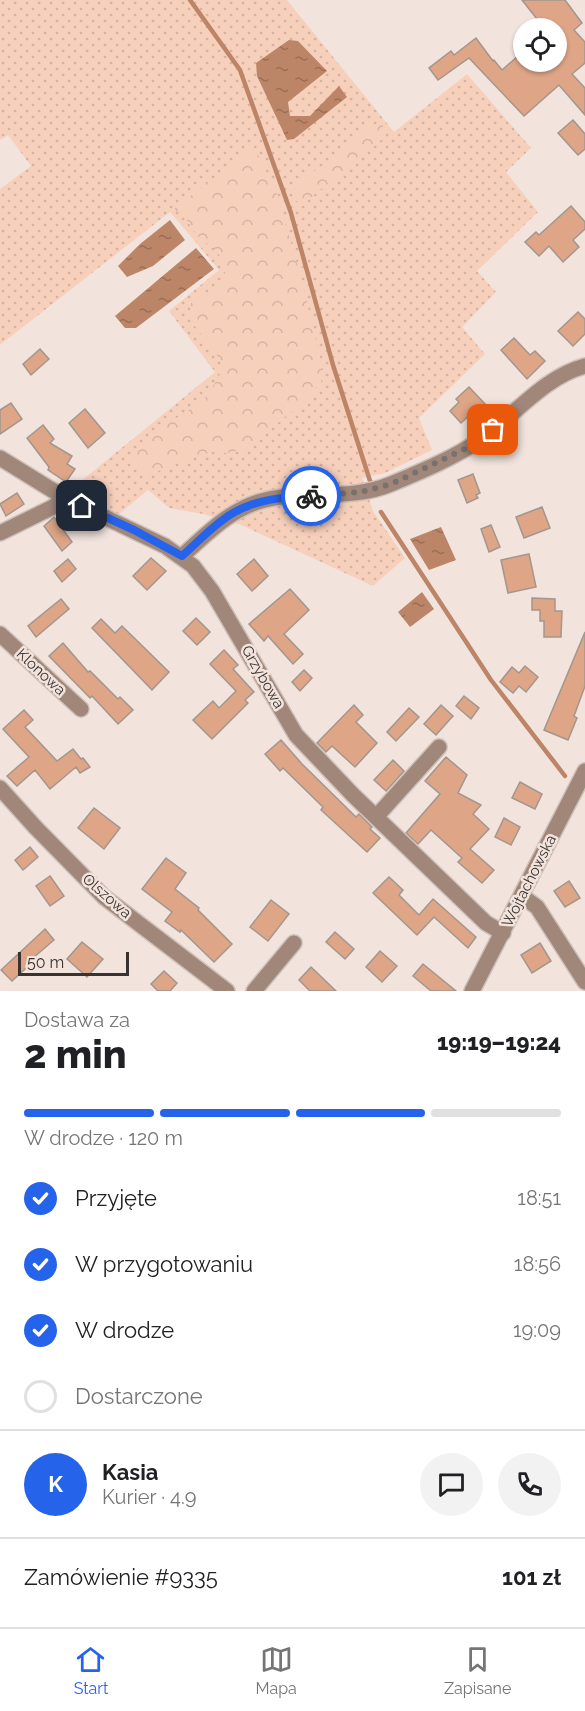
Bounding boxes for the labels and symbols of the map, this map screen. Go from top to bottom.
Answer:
pin [467,404,518,455]
courier [281,466,341,526]
pin [56,480,107,531]
street label: Grzybowa [238,642,288,712]
street label: Klonowa [13,645,69,699]
street label: Wojtachowska [498,832,560,930]
street label: Olszowa [79,870,135,922]
scale bar [18,949,129,977]

